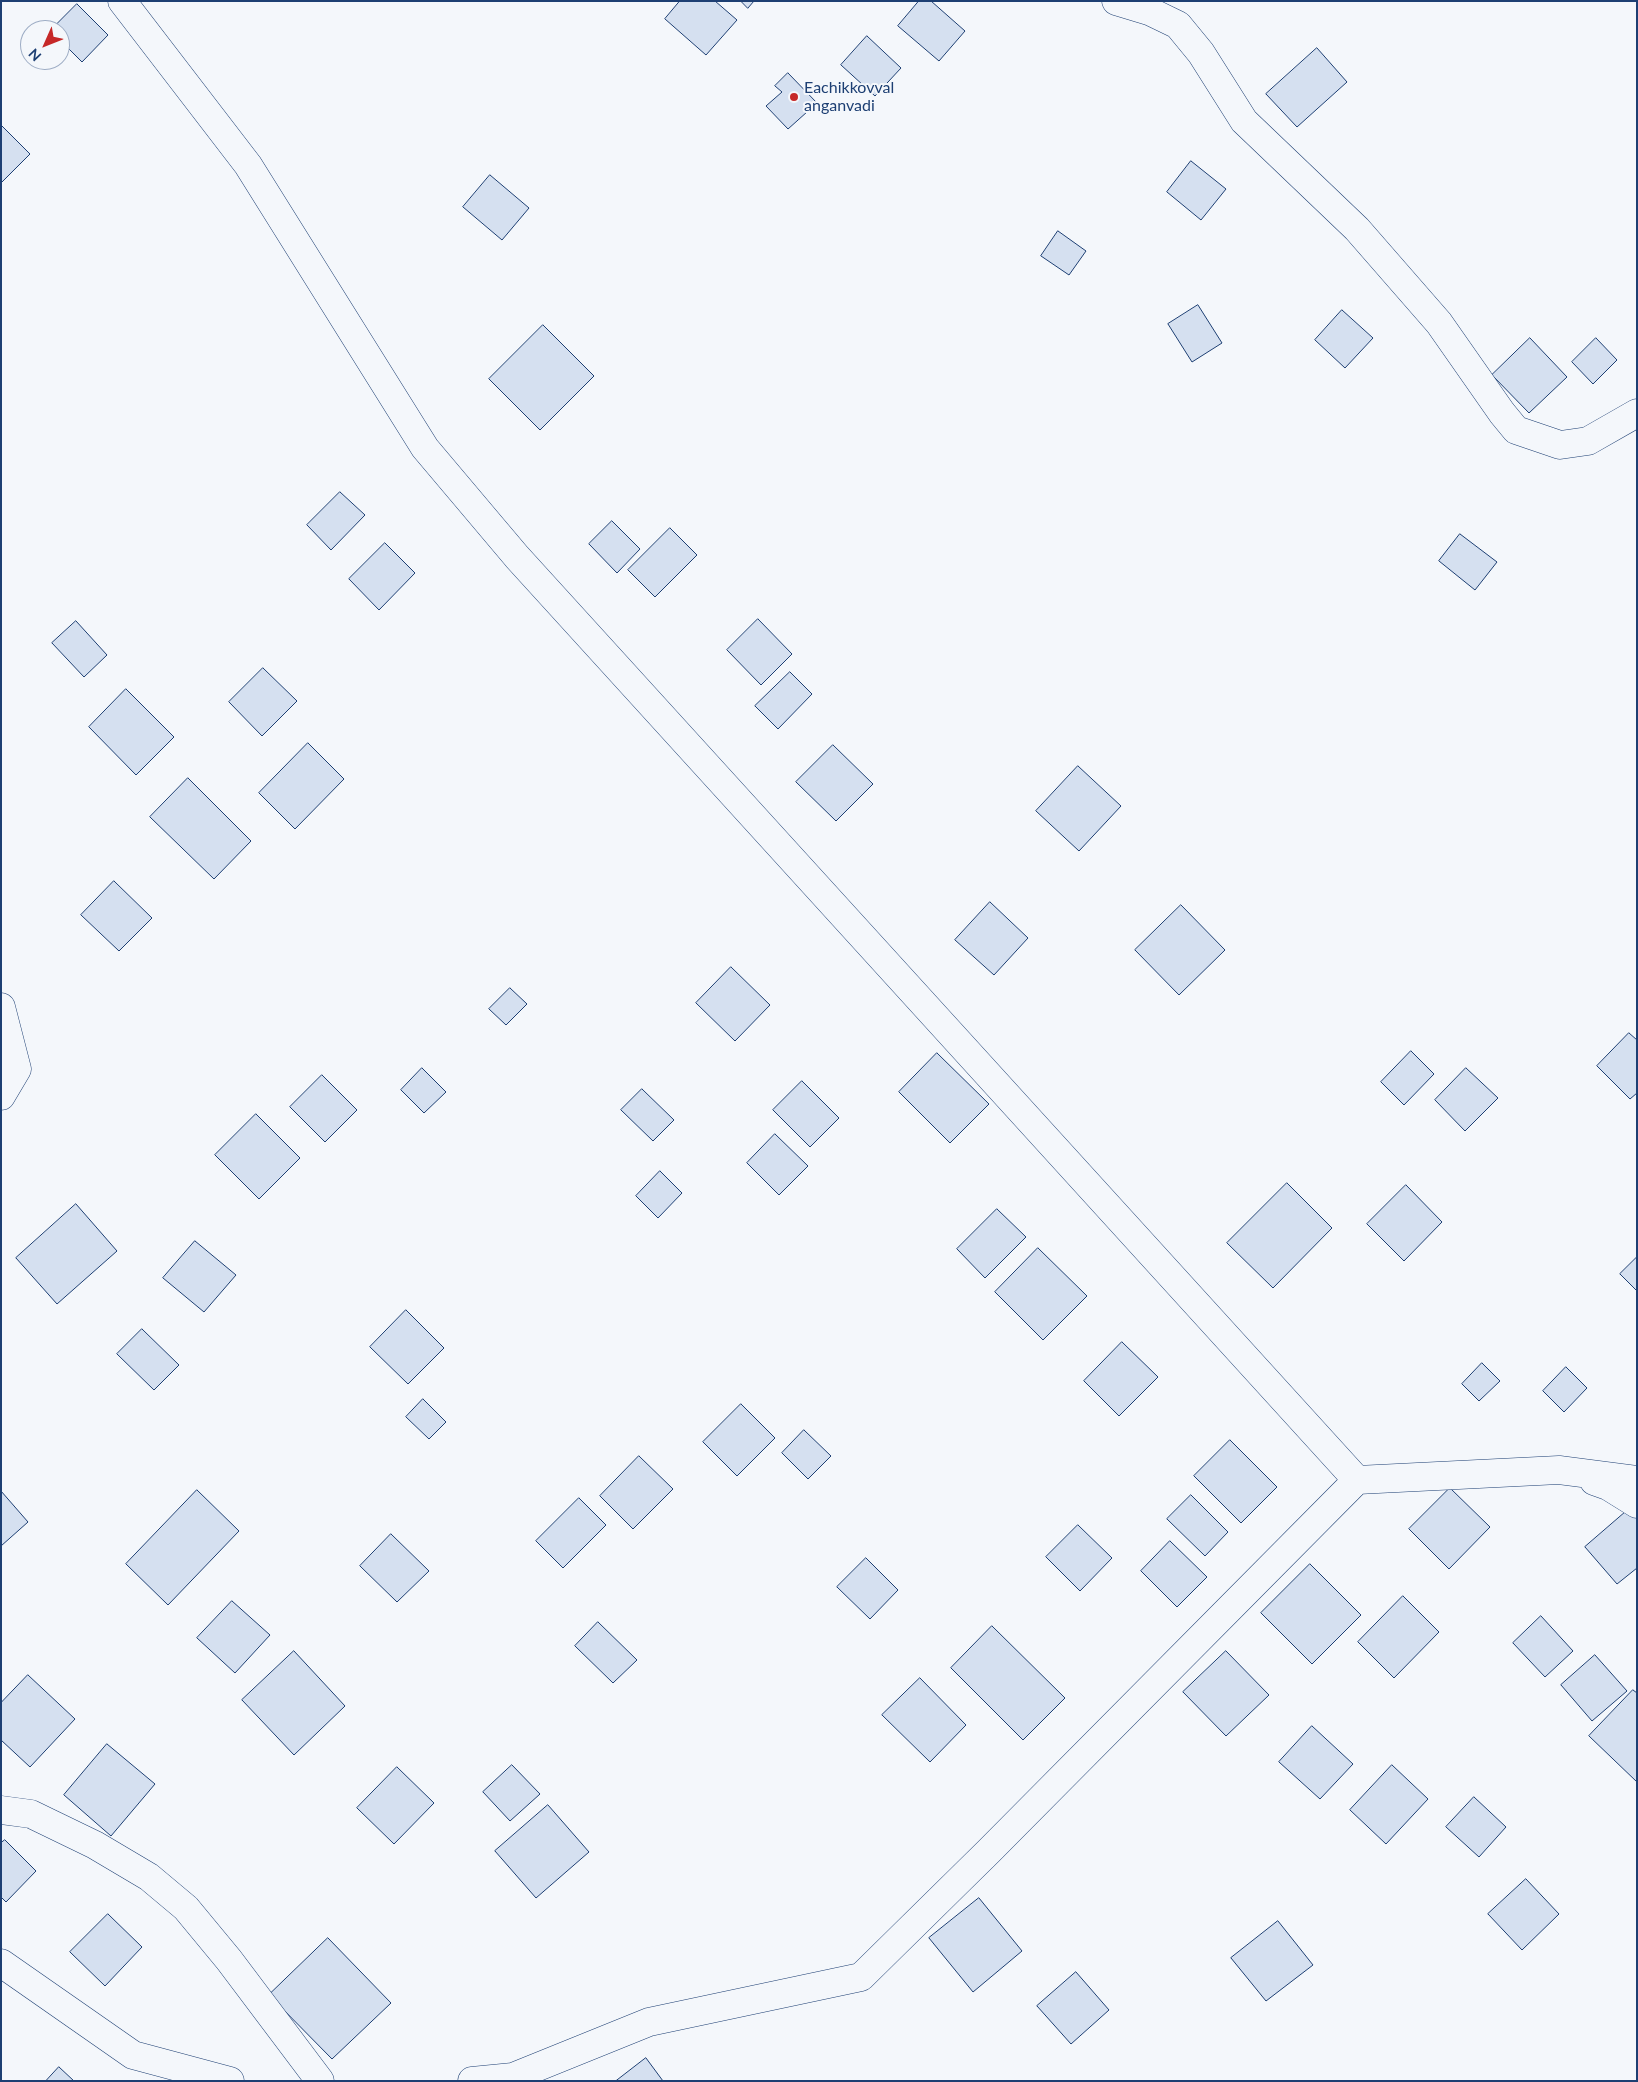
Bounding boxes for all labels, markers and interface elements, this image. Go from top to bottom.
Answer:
north arrow [20,20,70,70]
text: N [25,45,44,65]
place label: Eachikkovval anganvadi [804,78,894,116]
marker: Eachikkovval anganvadi [788,91,800,103]

